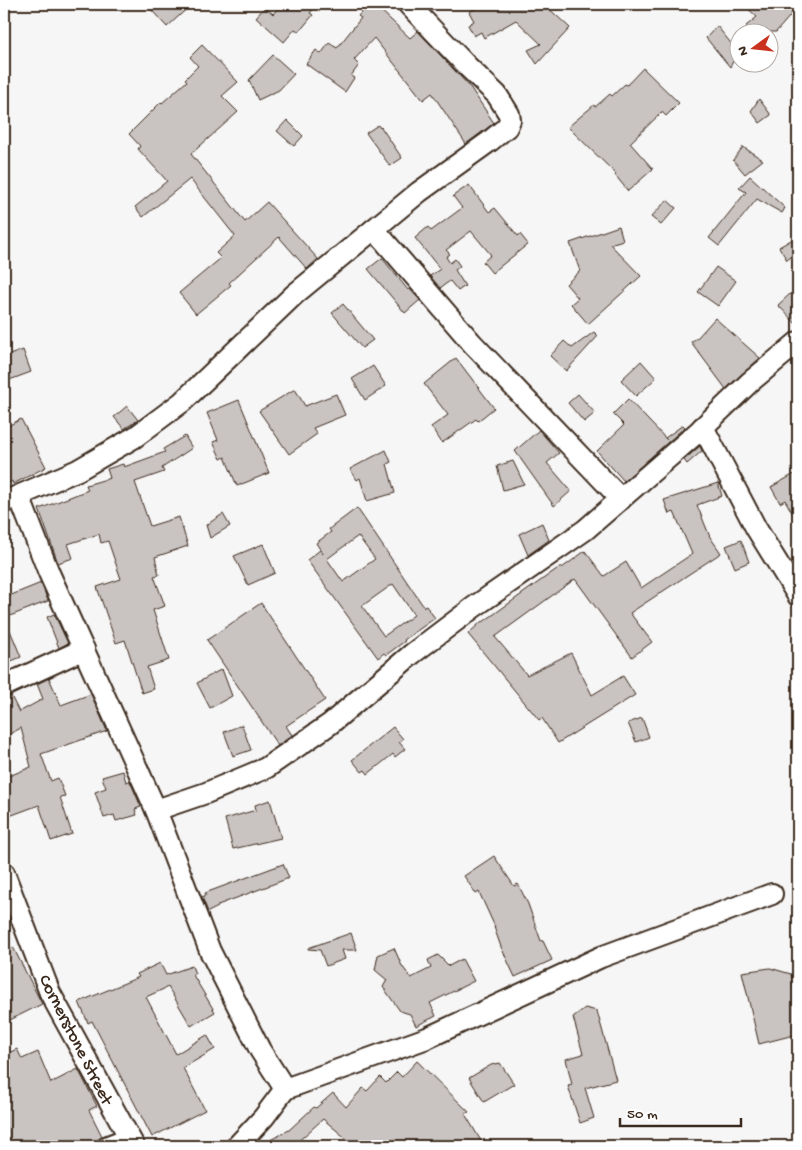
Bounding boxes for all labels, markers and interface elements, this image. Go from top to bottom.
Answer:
north arrow [730,22,780,72]
text: N [734,44,753,57]
street label: Cornerstone Street [33,972,117,1110]
scale bar [620,1095,741,1127]
text: 50 m [627,1106,658,1124]

